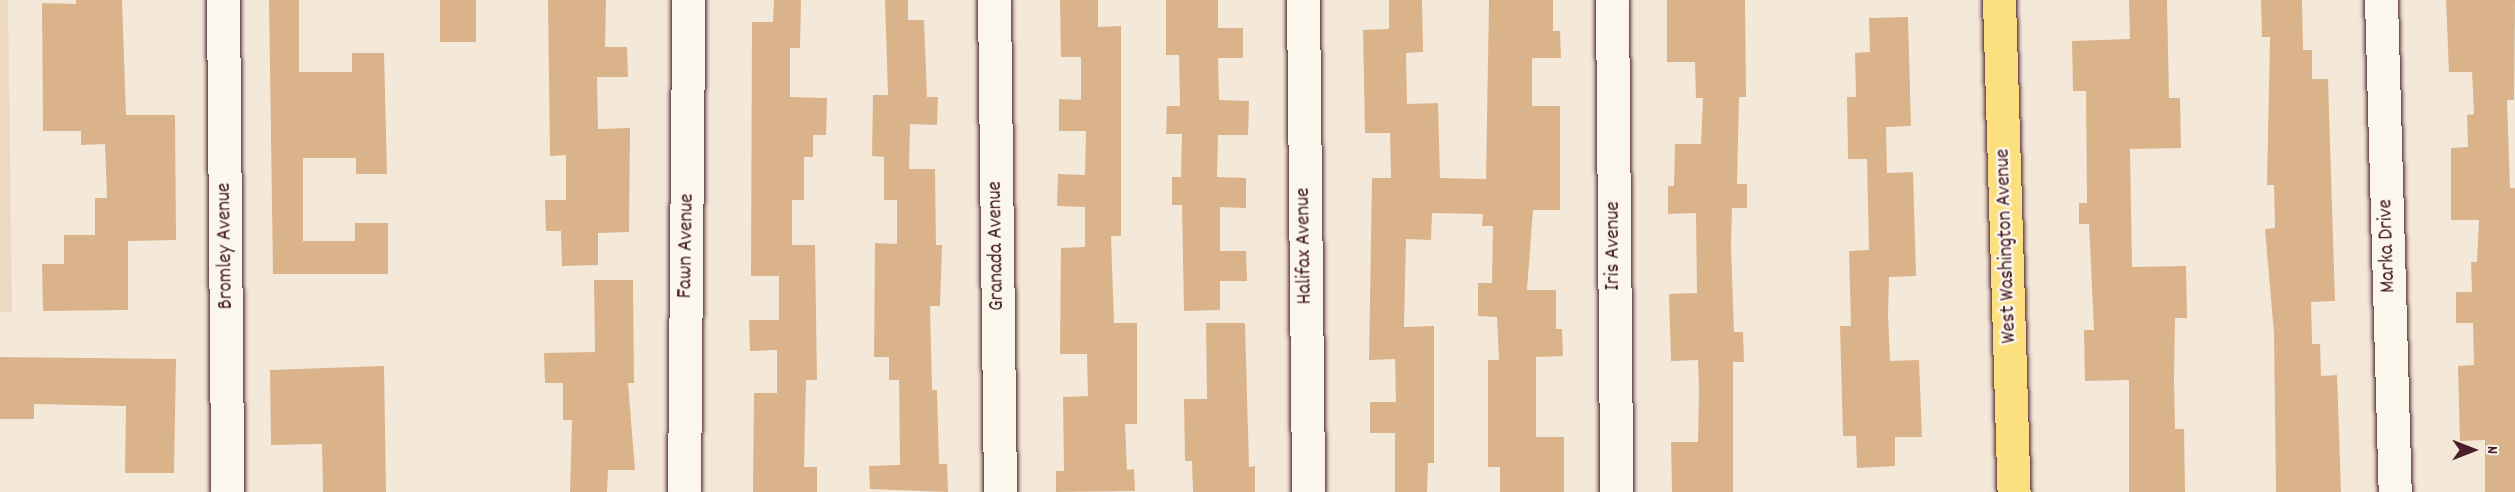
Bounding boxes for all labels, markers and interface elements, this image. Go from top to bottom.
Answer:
street label: West Washington Avenue [1991,148,2023,344]
street label: Granada Avenue [983,181,1011,311]
street label: Bromley Avenue [212,183,240,309]
street label: Halifax Avenue [1291,187,1319,305]
street label: Fawn Avenue [673,193,701,299]
street label: Marka Drive [2374,199,2402,293]
street label: Iris Avenue [1601,201,1627,291]
north arrow [2443,420,2503,480]
text: N [2480,446,2503,454]

